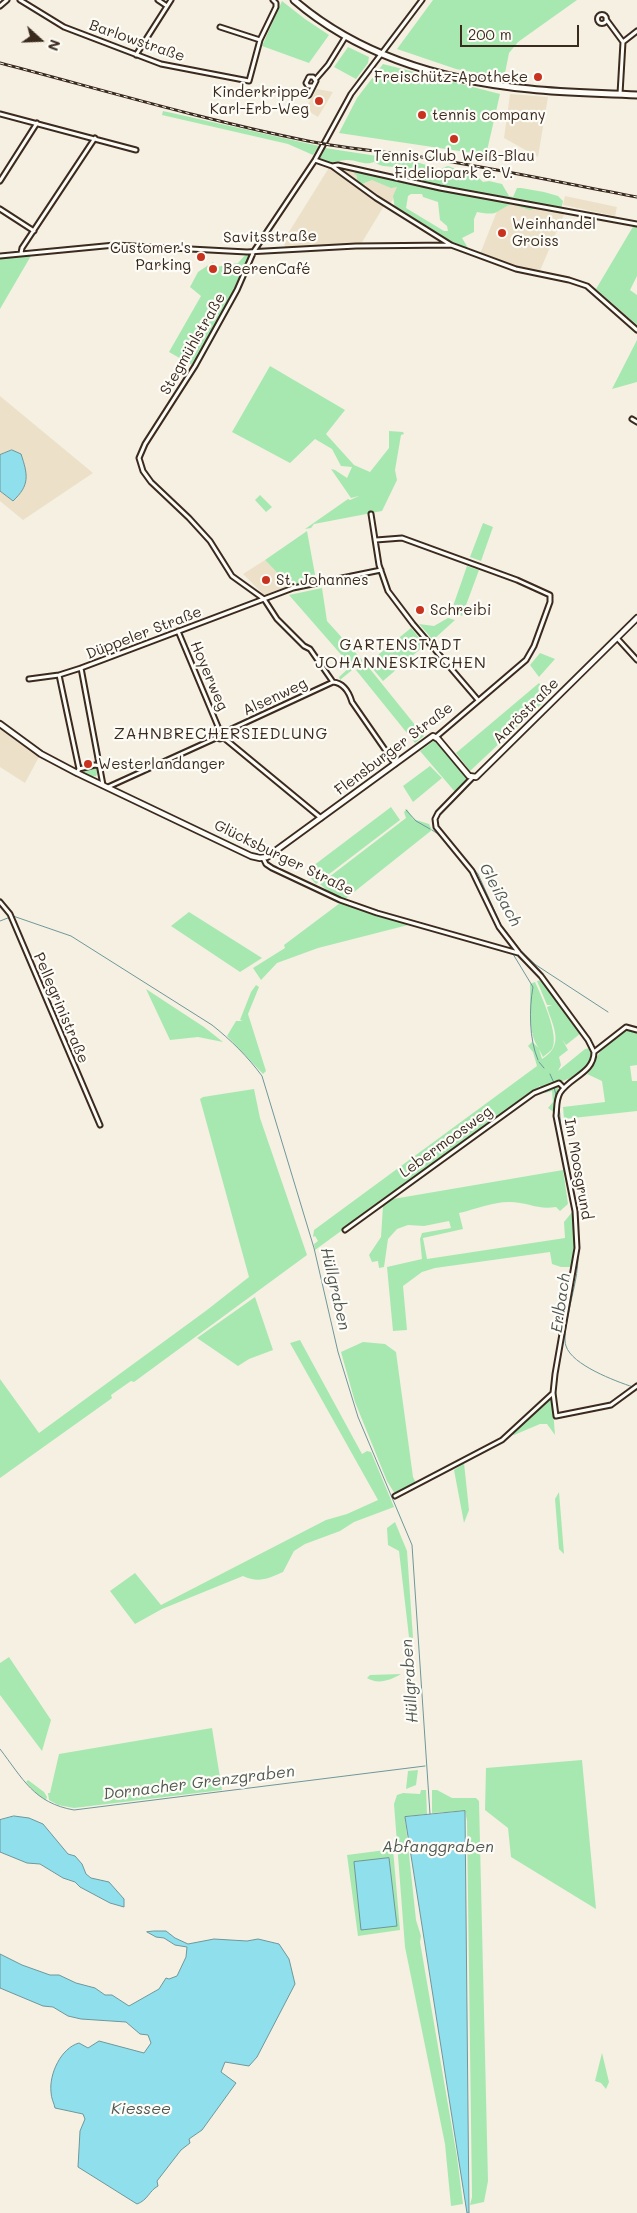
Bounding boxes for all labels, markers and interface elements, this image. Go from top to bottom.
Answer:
north arrow [15,15,65,65]
scale bar [462,15,581,47]
street label: Barlowstraße [87,16,187,66]
text: 200 m [468,24,512,44]
text: N [44,37,65,54]
place label: Freischütz-Apotheke [374,68,528,86]
marker: Freischütz-Apotheke [532,71,544,83]
place label: Kinderkrippe Karl-Erb-Weg [210,83,309,118]
marker: Kinderkrippe Karl-Erb-Weg [313,95,325,107]
place label: tennis company [432,106,546,124]
marker: tennis company [416,109,428,121]
marker: Tennis Club Weiß-Blau Fideliopark e. V. [448,133,460,145]
place label: Tennis Club Weiß-Blau Fideliopark e. V. [373,147,535,182]
place label: Weinhandel Groiss [512,215,596,250]
street label: Savitsstraße [223,227,317,247]
marker: Weinhandel Groiss [496,227,508,239]
place label: Customer's Parking [110,239,191,274]
marker: Customer's Parking [195,251,207,263]
place label: BeerenCafé [223,260,311,278]
marker: BeerenCafé [207,263,219,275]
street label: Stegmühlstraße [156,290,230,398]
place label: St. Johannes [276,571,368,589]
marker: St. Johannes [260,574,272,586]
place label: Schreibi [430,601,491,619]
street label: Düppeler Straße [84,603,204,663]
marker: Schreibi [414,604,426,616]
district label: GARTENSTADT JOHANNESKIRCHEN [313,635,489,673]
street label: Hoyerweg [186,638,232,714]
street label: Alsenweg [240,674,310,720]
street label: Aaröstraße [489,674,563,748]
street label: Flensburger Straße [331,699,457,799]
district label: ZAHNBRECHERSIEDLUNG [111,724,331,744]
place label: Westerlandanger [98,755,225,773]
marker: Westerlandanger [82,758,94,770]
street label: Glücksburger Straße [211,816,357,900]
water label: Gleißach [475,860,525,930]
street label: Pellegrinistraße [30,950,92,1066]
street label: Lebermoosweg [396,1102,496,1182]
street label: Im Moosgrund [560,1117,596,1221]
water label: Hüllgraben [316,1246,354,1332]
water label: Erlbach [547,1272,575,1334]
water label: Hüllgraben [397,1638,423,1724]
water label: Dornacher Grenzgraben [102,1762,296,1804]
water label: Abfanggraben [382,1837,494,1857]
water label: Kiessee [111,2099,171,2119]

